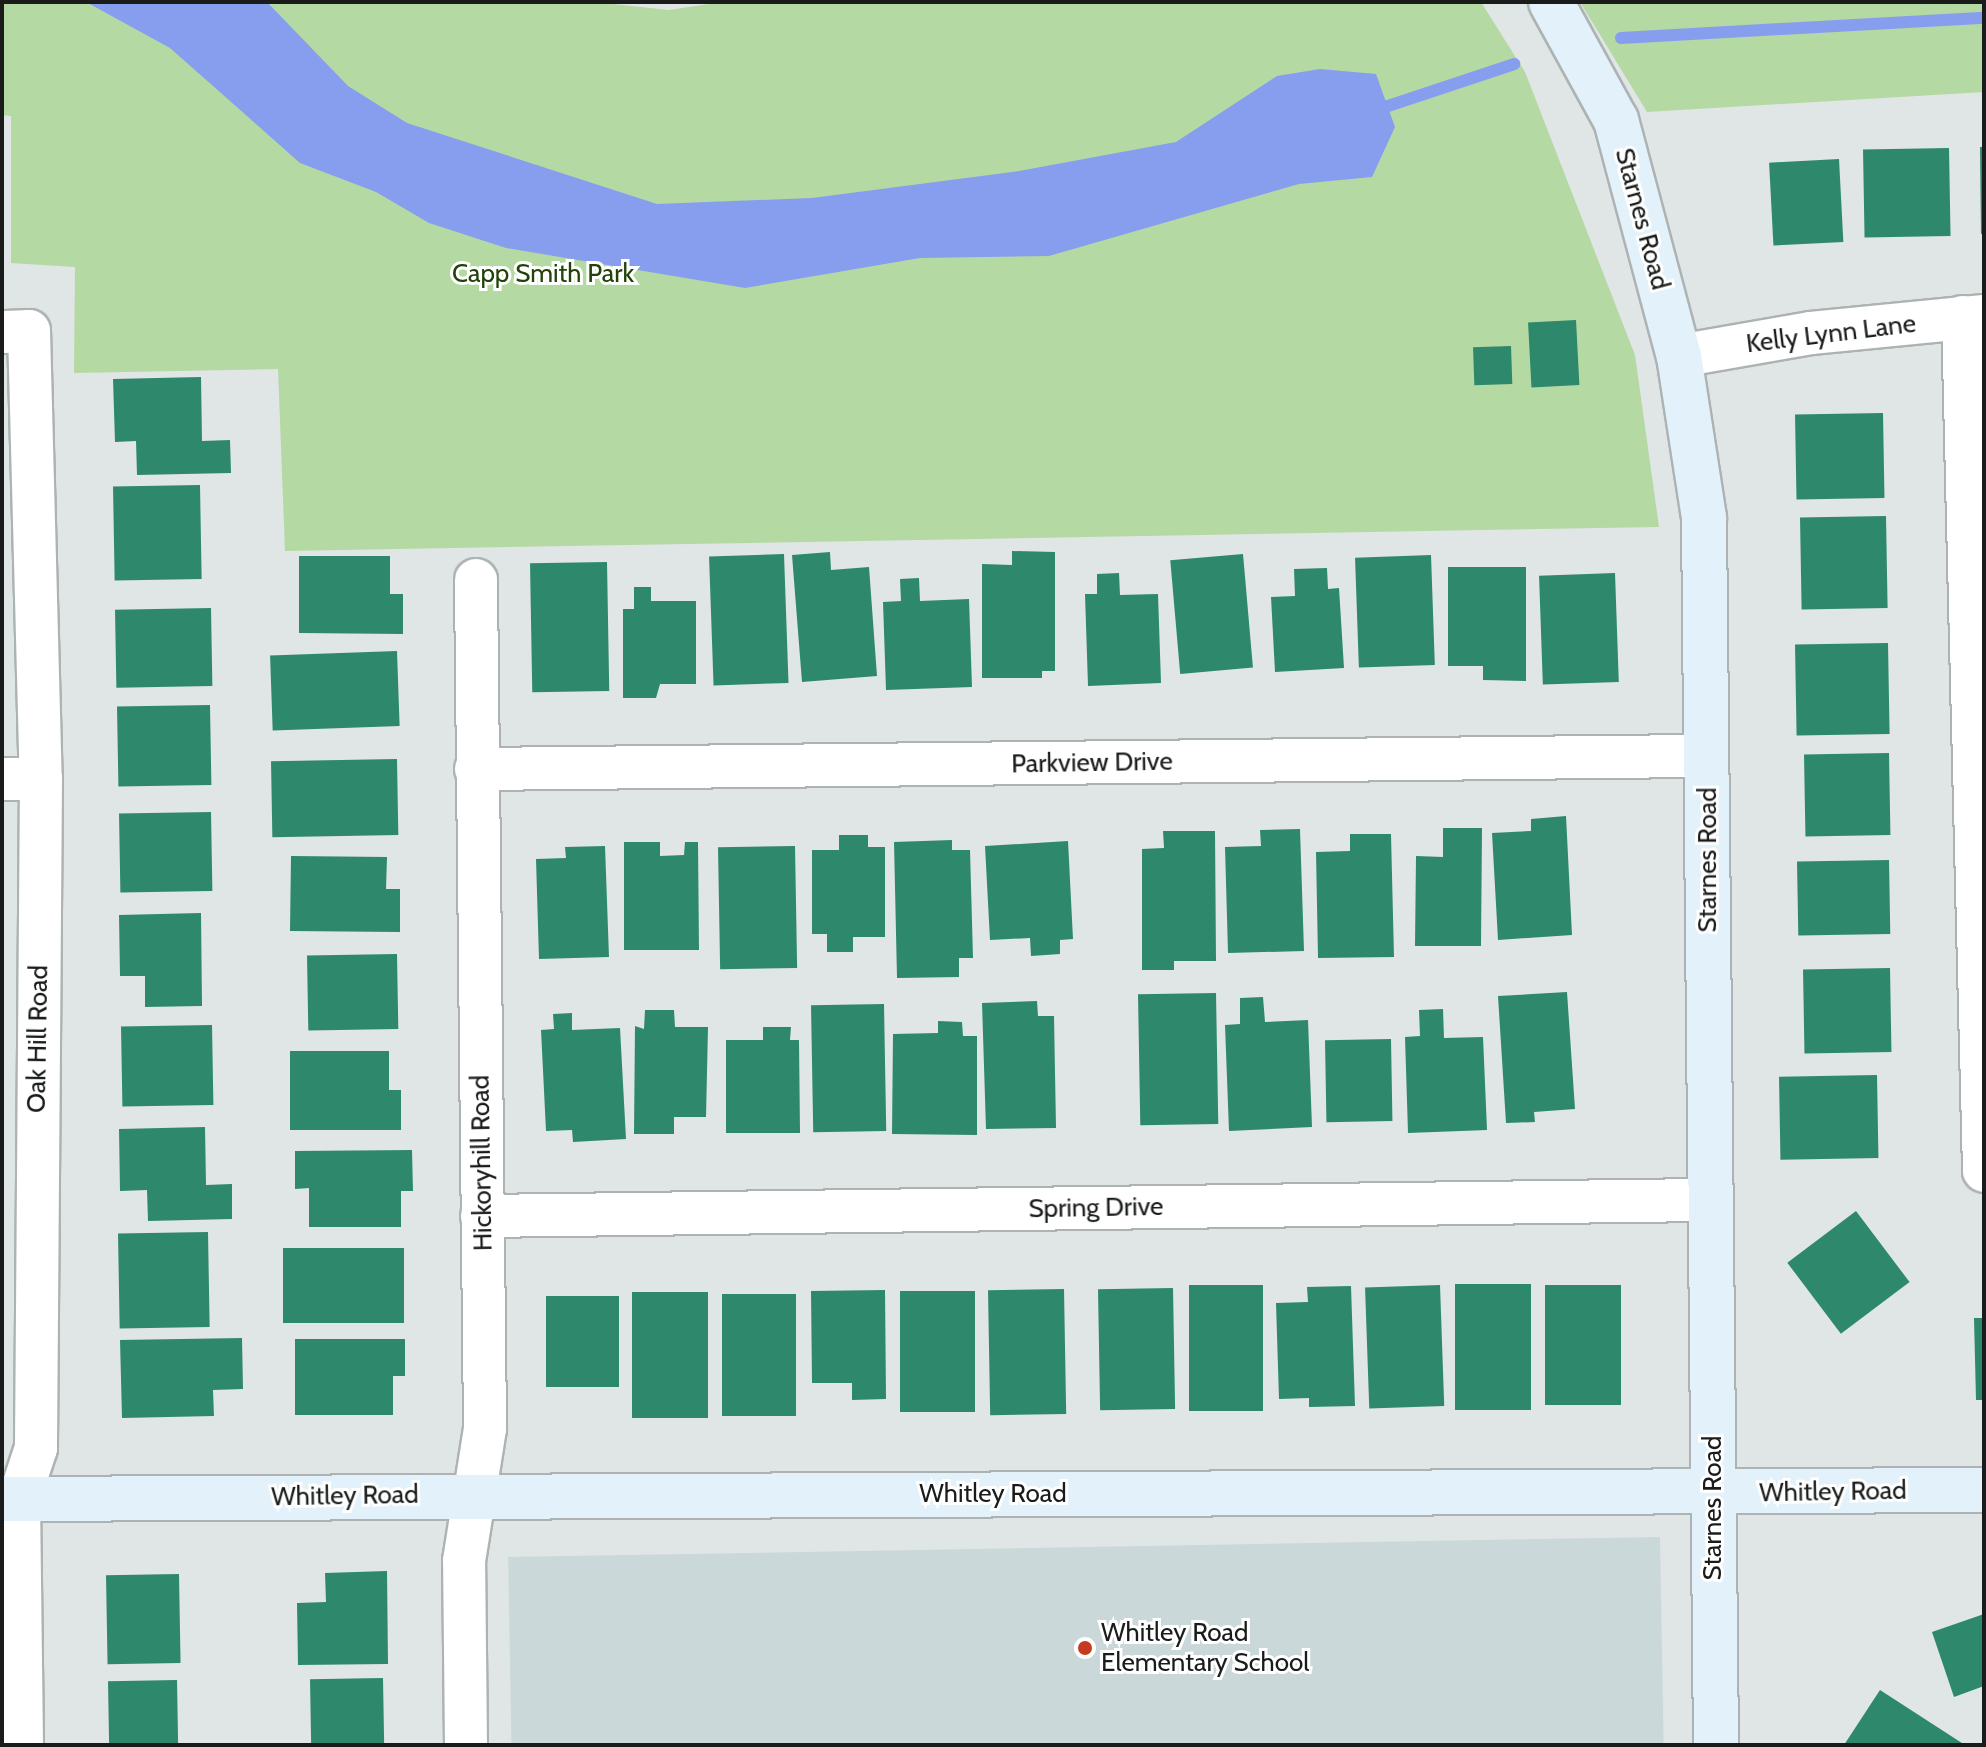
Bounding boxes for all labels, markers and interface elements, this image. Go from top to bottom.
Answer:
street label: Starnes Road [1608,145,1676,293]
park label: Capp Smith Park [452,258,634,290]
street label: Kelly Lynn Lane [1744,308,1918,360]
street label: Parkview Drive [1011,746,1173,780]
street label: Starnes Road [1692,787,1724,933]
street label: Oak Hill Road [21,965,55,1113]
street label: Hickoryhill Road [465,1075,499,1251]
street label: Spring Drive [1028,1191,1164,1225]
street label: Starnes Road [1697,1435,1729,1581]
street label: Whitley Road [1759,1475,1907,1509]
street label: Whitley Road [919,1478,1067,1510]
street label: Whitley Road [271,1479,419,1513]
place label: Whitley Road Elementary School [1101,1617,1309,1678]
marker: Whitley Road Elementary School [1076,1639,1094,1657]

